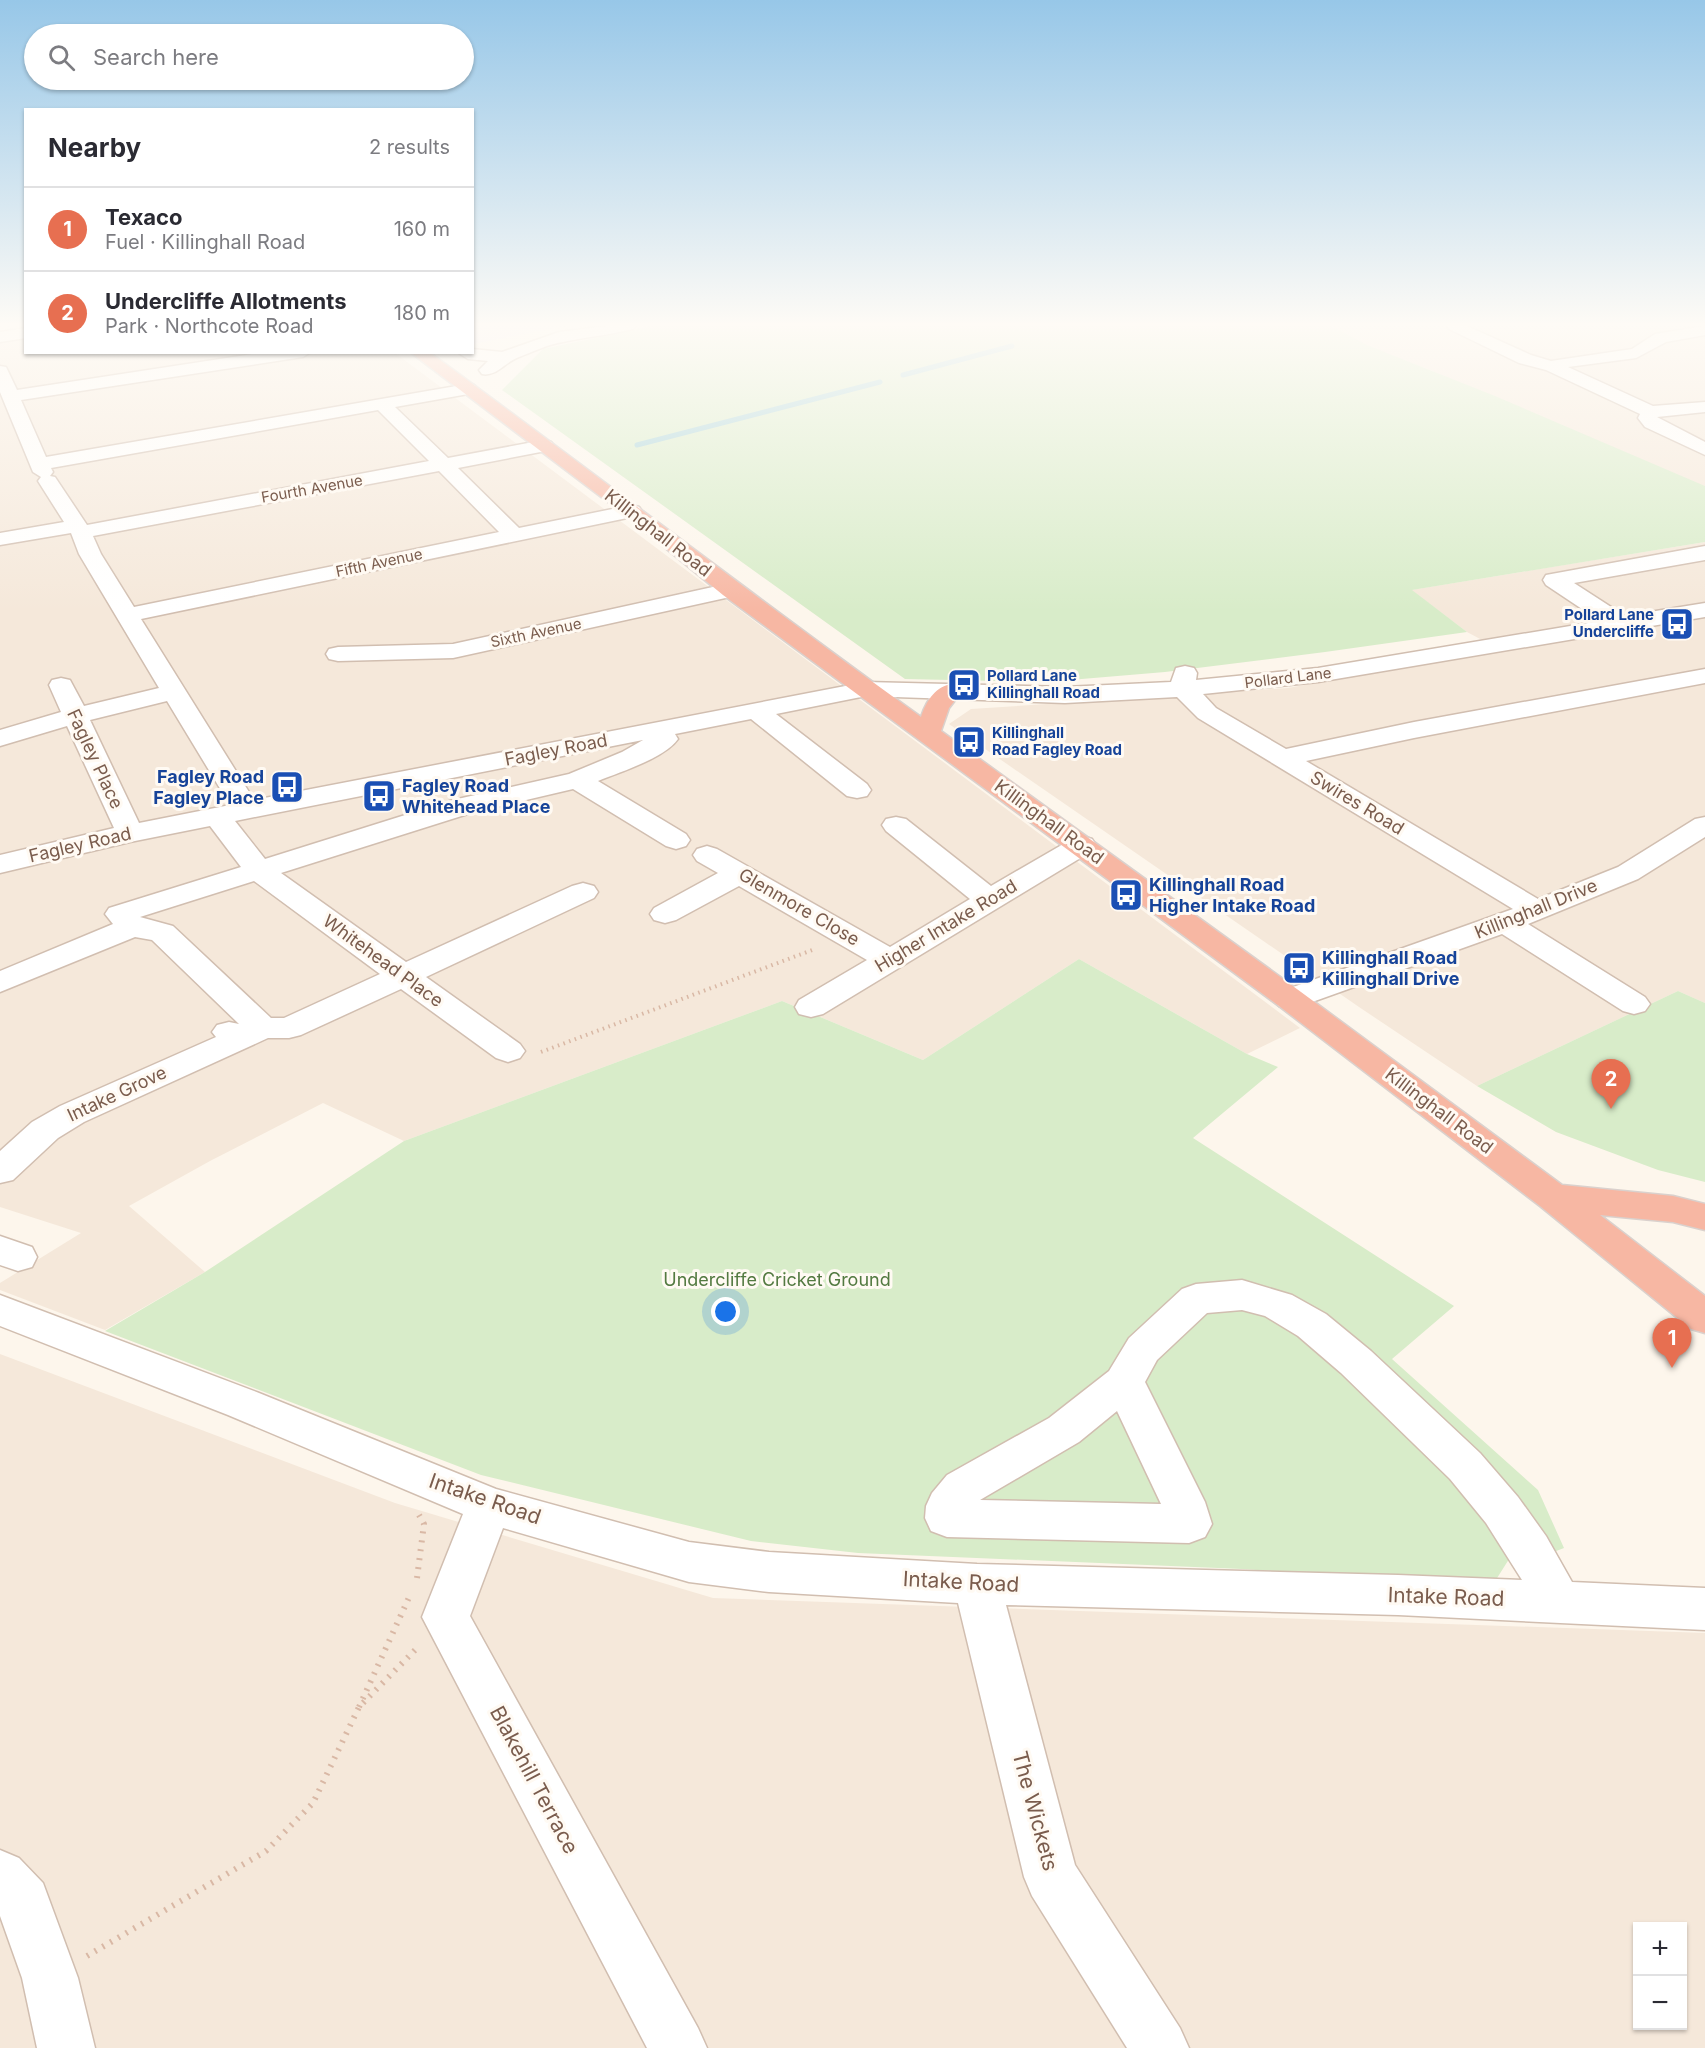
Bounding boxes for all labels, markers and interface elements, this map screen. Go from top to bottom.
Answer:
search box [24,24,474,90]
icon: search [45,41,78,74]
text: Search here [93,44,219,70]
text: Nearby [48,132,141,163]
text: 2 results [369,135,450,159]
text: Texaco [105,204,183,230]
text: 1 [63,217,72,241]
text: 160 m [394,217,450,241]
text: Fuel · Killinghall Road [105,230,305,254]
text: Undercliffe Allotments [105,288,347,314]
text: 2 [61,301,74,325]
text: 180 m [394,301,450,325]
text: Park · Northcote Road [105,314,313,338]
street label: Fourth Avenue [260,470,364,507]
street label: Killinghall Road [601,484,716,581]
street label: Fifth Avenue [334,544,424,581]
place label: Pollard Lane Undercliffe [1564,605,1654,641]
bus stop icon: Pollard Lane Undercliffe [1659,606,1695,642]
street label: Sixth Avenue [489,614,583,651]
street label: Pollard Lane [1243,663,1333,692]
place label: Pollard Lane Killinghall Road [987,666,1100,702]
bus stop icon: Pollard Lane Killinghall Road [946,667,982,703]
street label: Fagley Place [63,706,128,812]
place label: Killinghall Road Fagley Road [992,723,1122,759]
bus stop icon: Killinghall Road Fagley Road [951,724,987,760]
street label: Fagley Road [503,729,609,770]
place label: Fagley Road Fagley Place [153,766,264,808]
street label: Swires Road [1307,766,1408,839]
bus stop icon: Fagley Road Fagley Place [269,769,305,805]
place label: Fagley Road Whitehead Place [402,775,551,817]
street label: Killinghall Road [991,775,1108,868]
bus stop icon: Fagley Road Whitehead Place [361,778,397,814]
street label: Fagley Road [27,823,133,866]
street label: Glenmore Close [735,864,863,950]
place label: Killinghall Road Higher Intake Road [1149,874,1315,916]
street label: Killinghall Drive [1471,874,1600,943]
street label: Higher Intake Road [871,875,1020,976]
bus stop icon: Killinghall Road Higher Intake Road [1108,877,1144,913]
street label: Whitehead Place [319,910,447,1011]
place label: Killinghall Road Killinghall Drive [1322,947,1460,989]
bus stop icon: Killinghall Road Killinghall Drive [1281,950,1317,986]
pin: 2 [1592,1060,1630,1109]
street label: Intake Grove [64,1061,170,1126]
street label: Killinghall Road [1381,1063,1497,1158]
park label: Undercliffe Cricket Ground [663,1269,891,1290]
your location [711,1297,740,1326]
pin: 1 [1652,1318,1692,1368]
street label: Intake Road [426,1468,544,1529]
street label: Intake Road [902,1566,1020,1597]
street label: Intake Road [1387,1582,1505,1611]
street label: Blakehill Terrace [485,1702,584,1858]
street label: The Wickets [1007,1748,1063,1873]
map controls [1633,1922,1687,2030]
button: + [1633,1922,1687,1976]
button: − [1633,1976,1687,2030]

